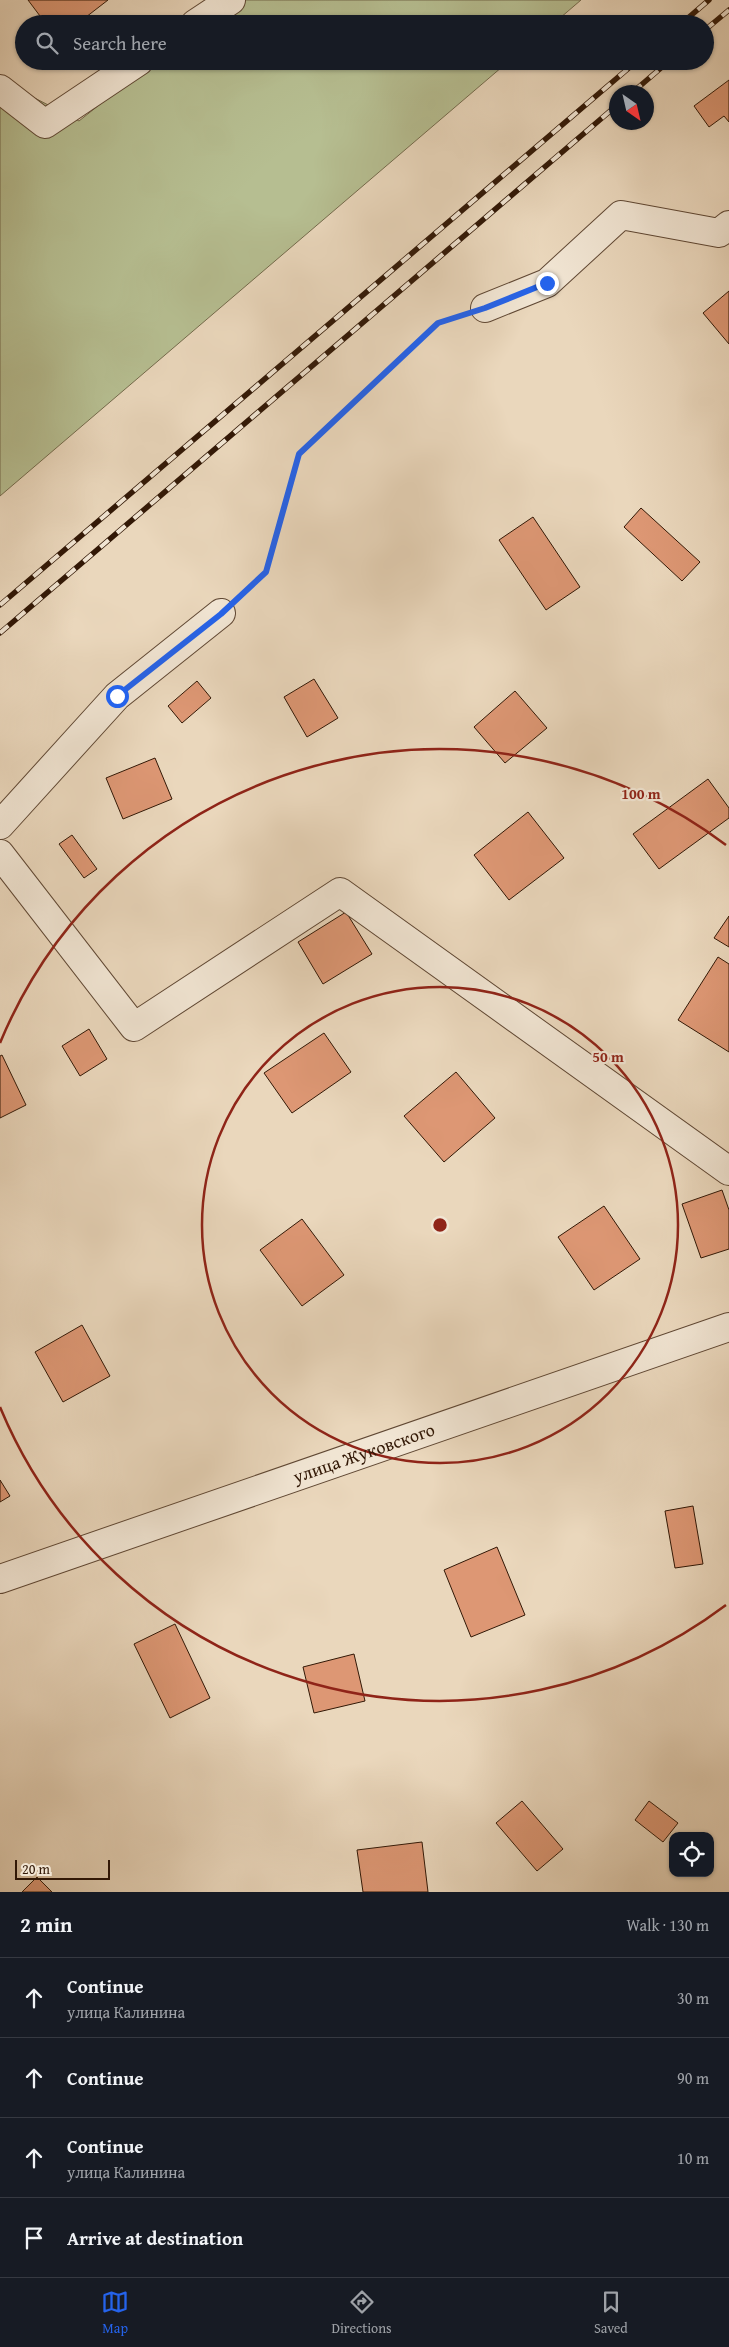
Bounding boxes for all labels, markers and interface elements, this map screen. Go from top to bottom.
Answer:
search box [15,15,714,70]
icon: search [33,29,61,57]
text: Search here [73,29,167,57]
north arrow [609,85,654,130]
route end [536,272,559,295]
route start [106,685,129,708]
text: 100 m [621,783,661,804]
text: 50 m [592,1046,624,1067]
centre of rings [431,1216,449,1234]
street label: улица Жуковского [288,1416,438,1490]
map controls [669,1832,714,1877]
button: locate [669,1832,714,1877]
scale bar [15,1857,110,1880]
text: 20 m [22,1859,50,1879]
text: 2 min [20,1909,72,1940]
text: Walk · 130 m [626,1913,709,1937]
text: Continue [67,1972,144,2000]
icon: ahead [20,1984,48,2012]
text: 30 m [677,1986,709,2010]
text: улица Калинина [67,2000,185,2024]
icon: ahead [20,2064,48,2092]
text: Continue [67,2064,144,2092]
text: 90 m [677,2066,709,2090]
text: Continue [67,2132,144,2160]
icon: ahead [20,2144,48,2172]
text: 10 m [677,2146,709,2170]
text: улица Калинина [67,2160,185,2184]
icon: arrive [20,2224,48,2252]
text: Arrive at destination [67,2224,243,2252]
tab: Map [101,2288,129,2338]
tab: Directions [331,2288,392,2338]
tab: Saved [594,2288,628,2338]

